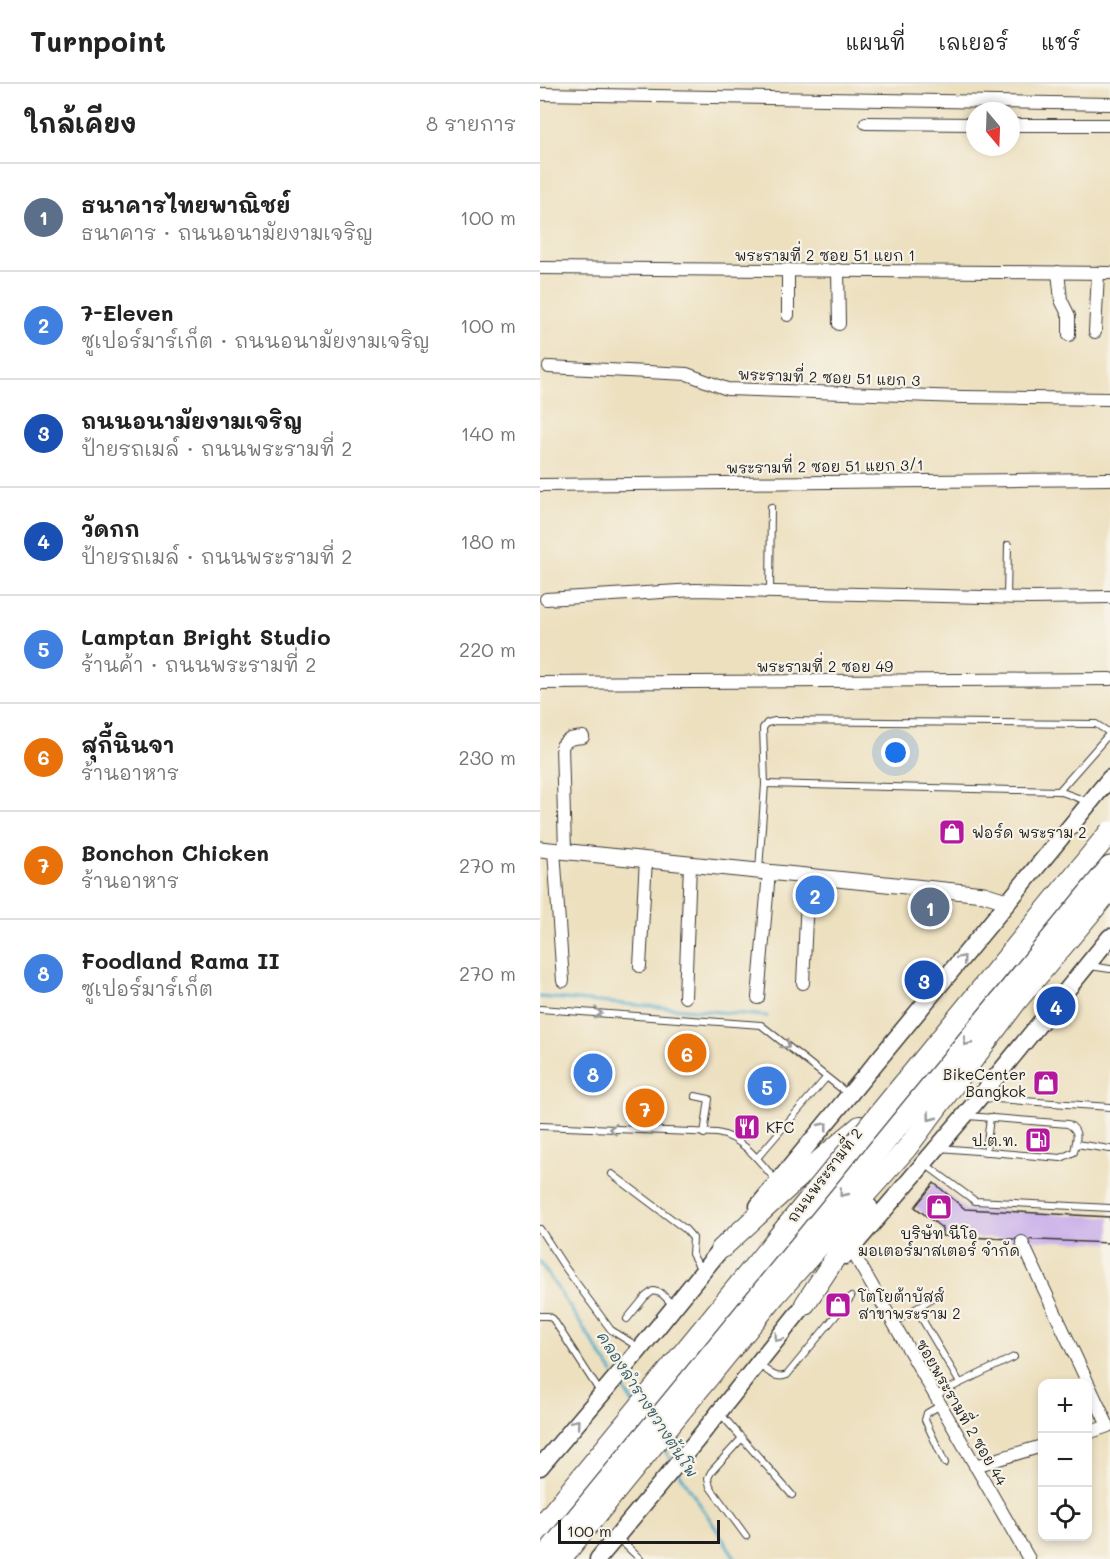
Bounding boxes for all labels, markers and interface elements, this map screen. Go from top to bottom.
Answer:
text: Turnpoint [30,23,166,59]
text: แผนที่ [846,28,905,55]
text: เลเยอร์ [938,28,1008,55]
text: แชร์ [1041,28,1080,55]
north arrow [966,102,1020,156]
text: ใกล้เคียง [24,106,136,140]
text: 8 รายการ [426,110,516,136]
text: ธนาคารไทยพาณิชย์ [81,190,290,219]
text: 1 [39,204,48,230]
text: 100 m [460,204,516,230]
text: ธนาคาร · ถนนอนามัยงามเจริญ [81,219,373,245]
street label: พระรามที่ 2 ซอย 51 แยก 1 [735,240,915,265]
text: 7-Eleven [81,298,173,327]
text: 2 [38,312,49,338]
text: 100 m [460,312,516,338]
text: ซูเปอร์มาร์เก็ต · ถนนอนามัยงามเจริญ [81,327,430,353]
street label: พระรามที่ 2 ซอย 51 แยก 3 [737,358,921,390]
text: ถนนอนามัยงามเจริญ [81,406,302,435]
text: 3 [38,420,50,446]
text: 140 m [461,420,516,446]
text: ป้ายรถเมล์ · ถนนพระรามที่ 2 [81,435,352,461]
street label: พระรามที่ 2 ซอย 51 แยก 3/1 [726,449,924,478]
text: วัดกก [81,514,140,543]
text: 4 [37,528,50,554]
text: 180 m [460,528,516,554]
text: ป้ายรถเมล์ · ถนนพระรามที่ 2 [81,543,352,569]
text: Lamptan Bright Studio [81,622,331,651]
text: 5 [38,636,49,662]
text: 220 m [459,636,516,662]
text: ร้านค้า · ถนนพระรามที่ 2 [81,651,316,677]
street label: พระรามที่ 2 ซอย 49 [757,651,893,676]
text: สุกี้นินจา [81,730,174,759]
your location [881,738,910,767]
text: 6 [37,744,50,770]
text: 230 m [458,744,516,770]
text: ร้านอาหาร [81,759,179,785]
shop icon: ฟอร์ด พระราม 2 [937,817,967,847]
place label: ฟอร์ด พระราม 2 [972,822,1087,842]
text: Bonchon Chicken [81,838,269,867]
text: 7 [38,852,49,878]
text: 270 m [459,852,516,878]
text: ร้านอาหาร [81,867,179,893]
pin: 2 [796,872,834,918]
pin: 1 [910,884,950,930]
text: Foodland Rama II [81,946,280,975]
one-way arrow [954,955,965,966]
pin: 3 [904,958,944,1002]
text: 8 [37,960,50,986]
text: 270 m [459,960,516,986]
text: ซูเปอร์มาร์เก็ต [81,975,213,1001]
pin: 4 [1036,984,1076,1028]
one-way arrow [594,1006,603,1019]
pin: 6 [668,1030,706,1076]
one-way arrow [963,1036,974,1047]
one-way arrow [779,1037,790,1048]
pin: 8 [574,1050,612,1096]
pin: 5 [748,1064,786,1108]
place label: BikeCenter Bangkok [943,1064,1026,1101]
shop icon: BikeCenter Bangkok [1031,1068,1061,1098]
pin: 7 [626,1086,664,1130]
one-way arrow [927,1110,938,1121]
restaurant icon: KFC [732,1112,762,1142]
place label: KFC [766,1117,794,1137]
street label: ถนนพระรามที่ 2 [778,1120,866,1226]
one-way arrow [817,1121,828,1132]
one-way arrow [608,1123,617,1136]
fuel station icon: ป.ต.ท. [1023,1125,1053,1155]
place label: ป.ต.ท. [971,1130,1018,1150]
one-way arrow [839,1186,850,1197]
shop icon: บริษัท นีโอ มอเตอร์มาสเตอร์ จำกัด [924,1192,954,1222]
place label: บริษัท นีโอ มอเตอร์มาสเตอร์ จำกัด [858,1223,1020,1260]
place label: โตโยต้าบัสส์ สาขาพระราม 2 [857,1286,961,1323]
shop icon: โตโยต้าบัสส์ สาขาพระราม 2 [823,1290,853,1320]
water label: คลองลำรางขวางต้นโพ [593,1327,703,1481]
one-way arrow [774,1331,785,1342]
street label: ซอยพระรามที่ 2 ซอย 44 [912,1333,1017,1489]
map controls [1038,1379,1092,1541]
button: + [1038,1379,1092,1433]
one-way arrow [569,1419,580,1430]
button: − [1038,1433,1092,1487]
button: locate [1038,1487,1092,1541]
scale bar [558,1517,720,1544]
text: 100 m [567,1520,612,1541]

